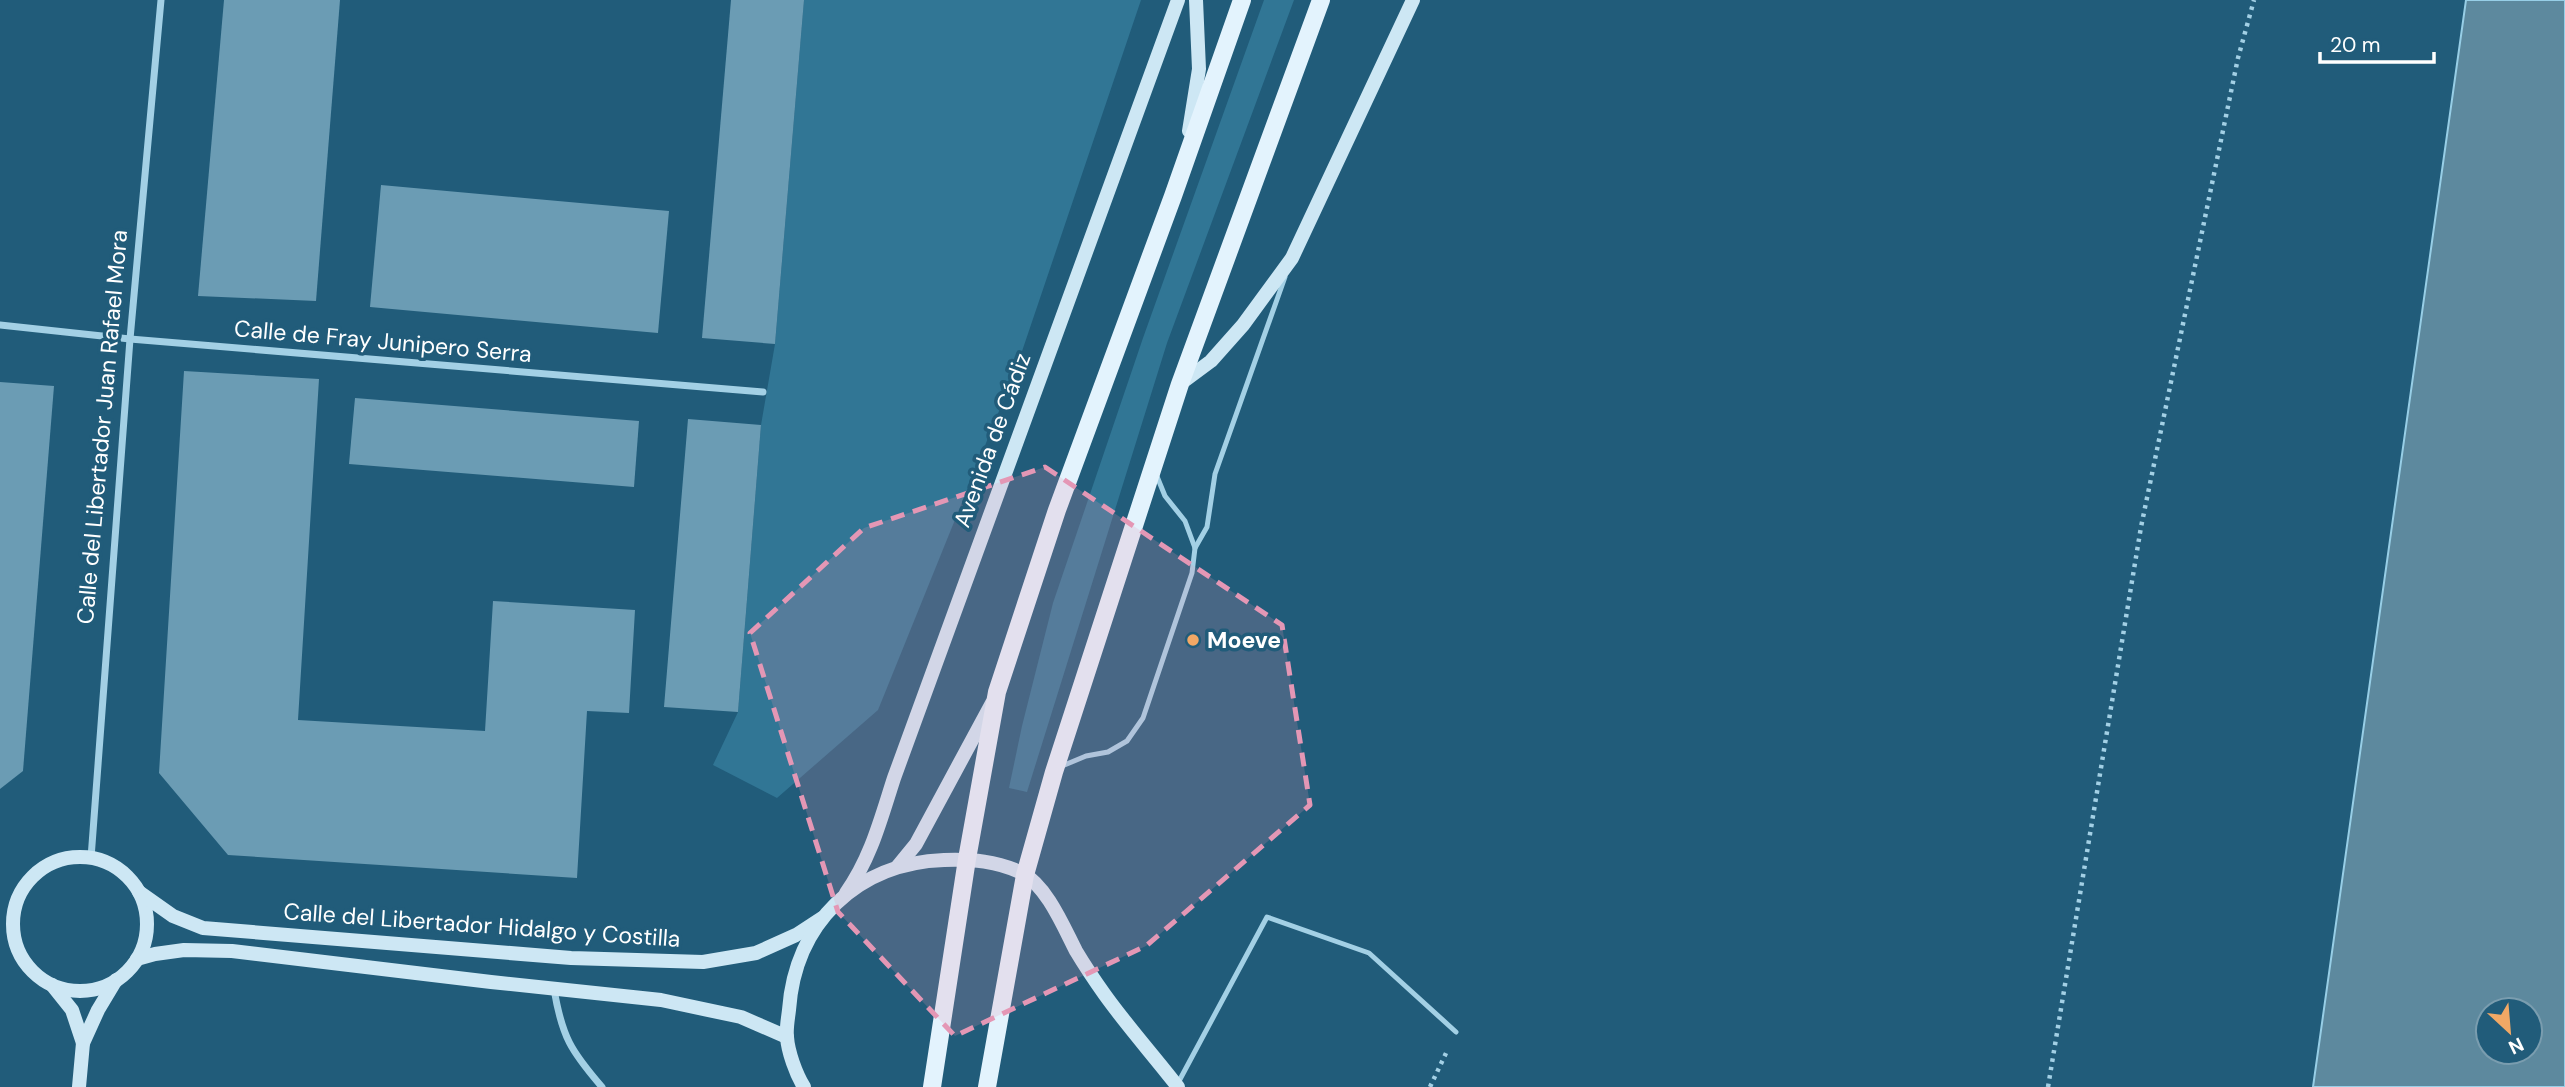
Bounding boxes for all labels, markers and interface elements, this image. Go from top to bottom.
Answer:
scale bar [2320,21,2434,65]
text: 20 m [2330,31,2381,59]
street label: Calle del Libertador Juan Rafael Mora [70,229,134,625]
street label: Calle de Fray Junipero Serra [233,313,533,369]
street label: Avenida de Cádiz [947,349,1037,531]
place label: Moeve [1207,625,1281,655]
marker: Moeve [1185,632,1201,648]
street label: Calle del Libertador Hidalgo y Costilla [283,896,681,954]
north arrow [2474,996,2544,1066]
text: N [2505,1032,2528,1060]

